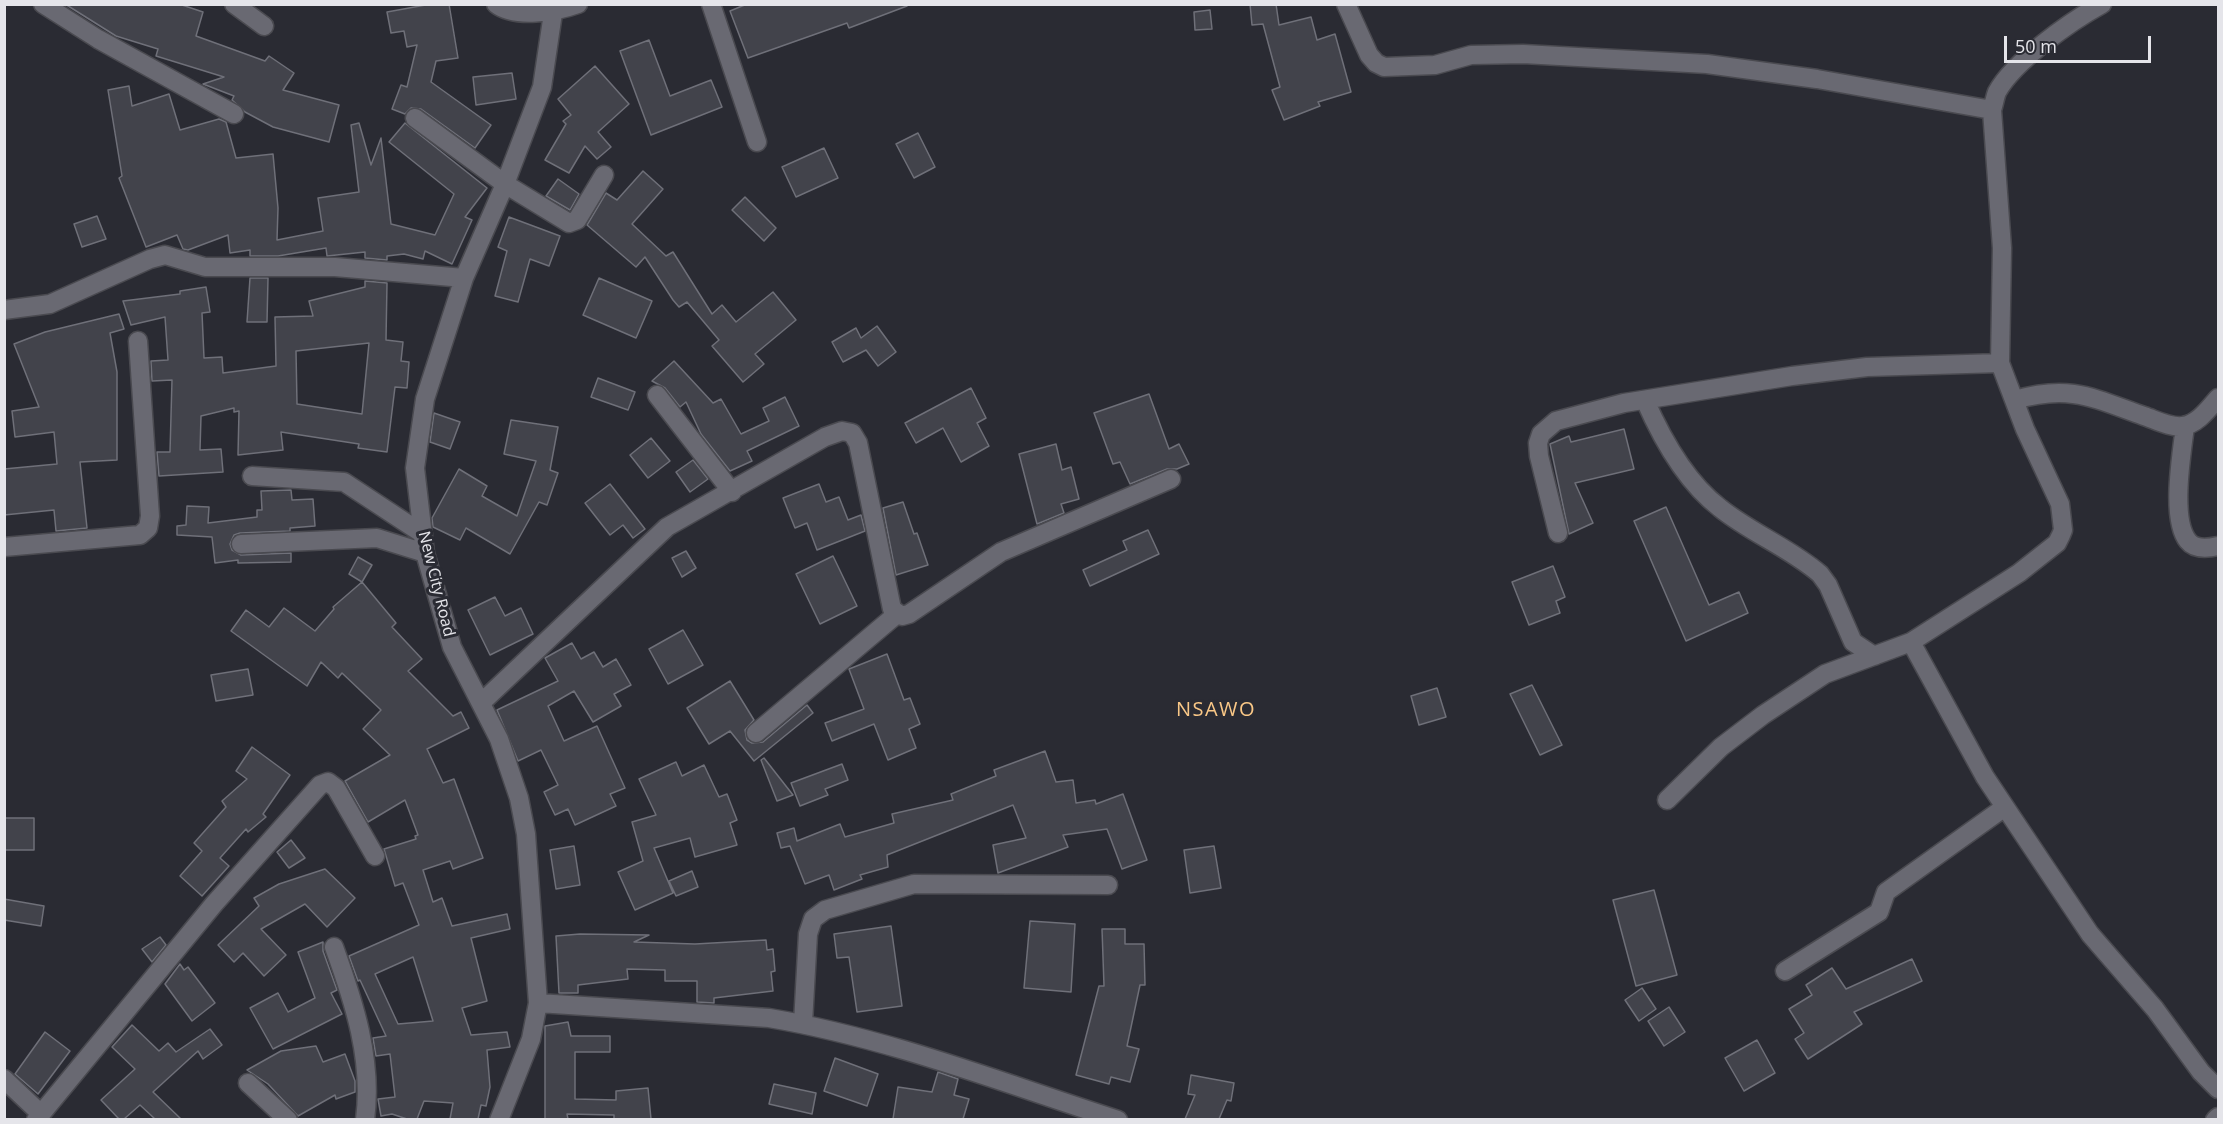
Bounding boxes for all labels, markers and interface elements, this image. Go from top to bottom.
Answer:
scale bar [2007,24,2154,62]
text: 50 m [2015,34,2057,58]
street label: New City Road [414,529,458,639]
district label: NSAWO [1176,698,1256,722]

